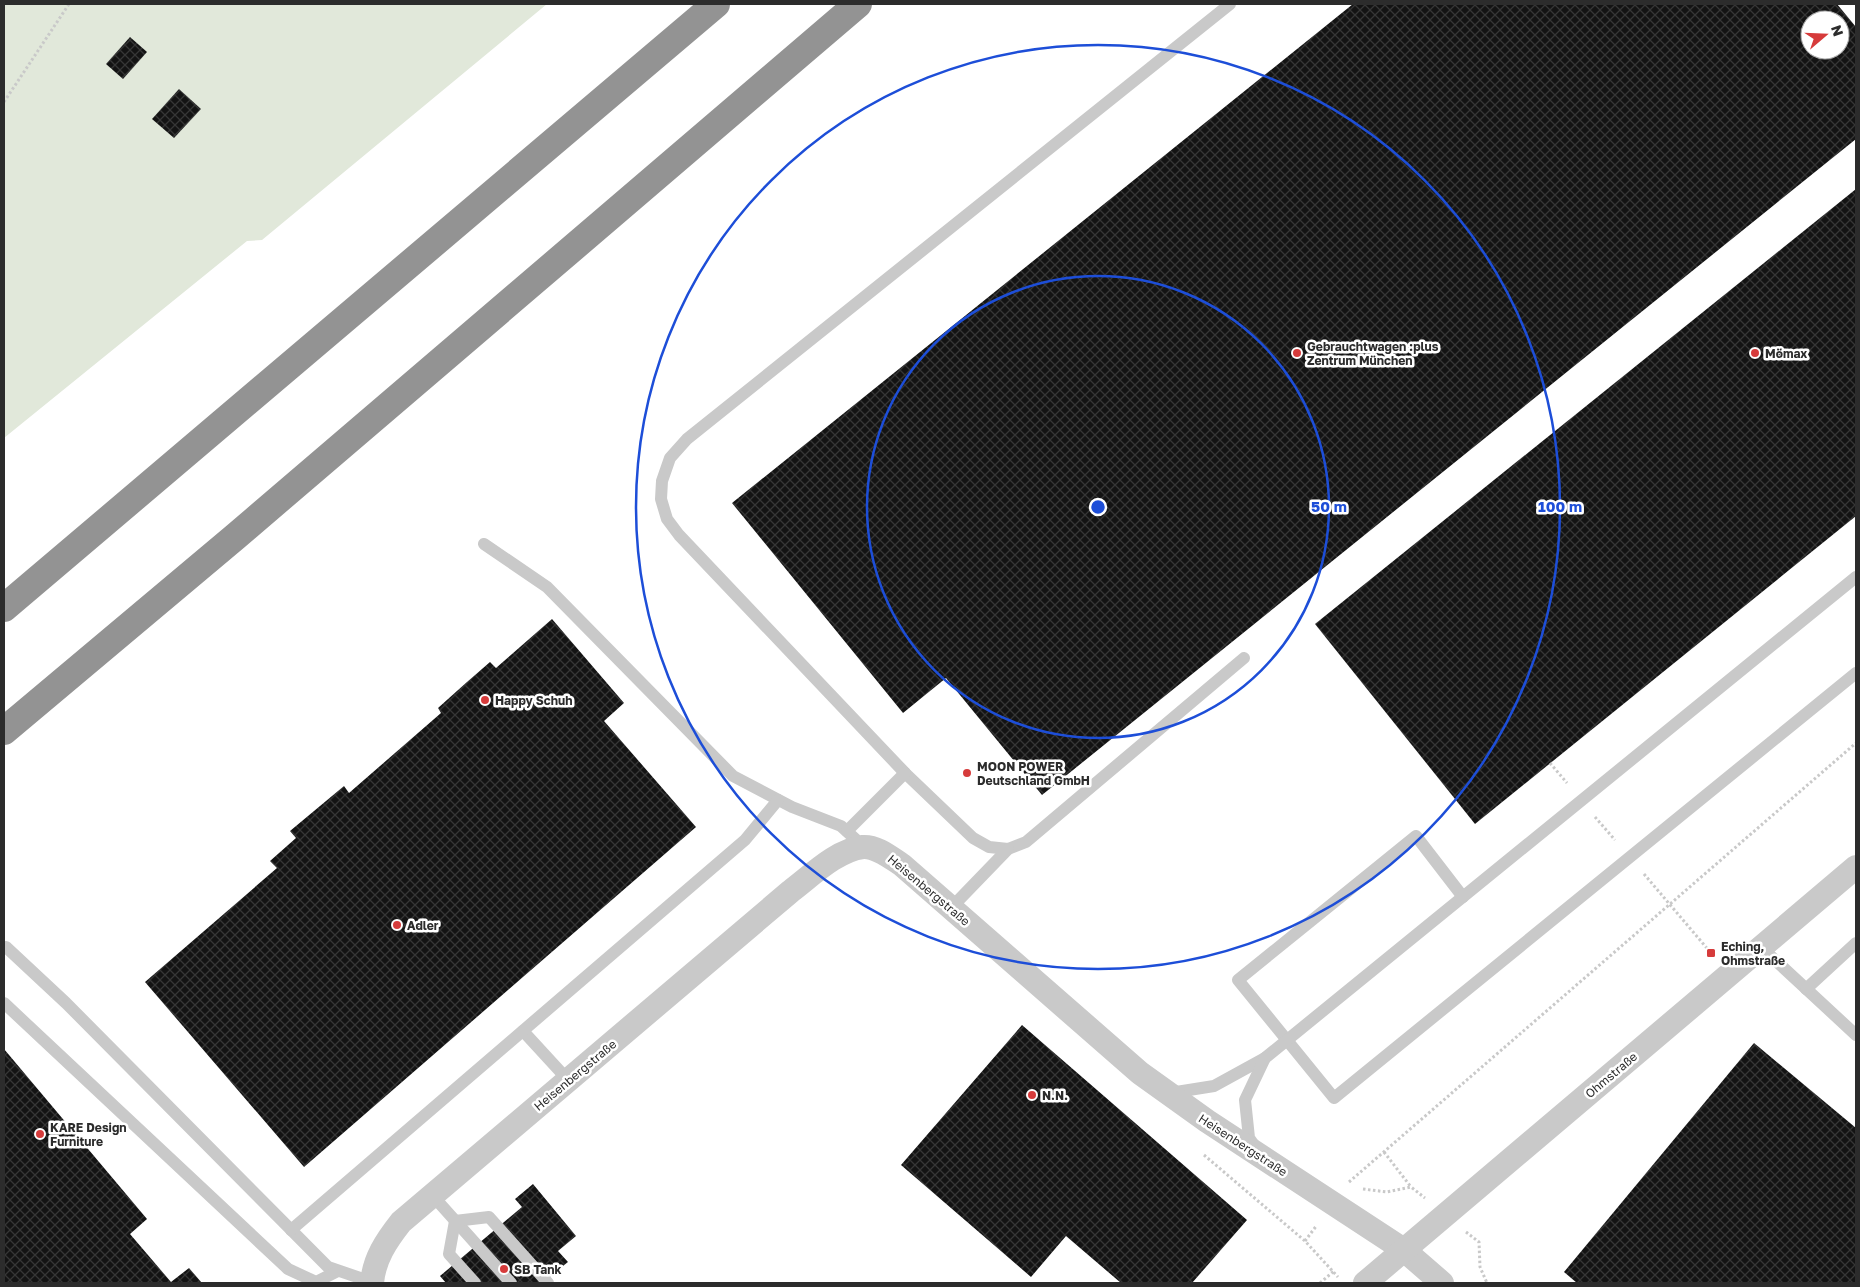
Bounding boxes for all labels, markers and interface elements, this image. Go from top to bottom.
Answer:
north arrow [1800,10,1850,60]
text: N [1828,23,1848,38]
place label: Gebrauchtwagen :plus Zentrum München [1307,339,1439,368]
place label: Mömax [1765,346,1807,361]
marker: Gebrauchtwagen :plus Zentrum München [1291,347,1303,359]
marker: Mömax [1749,347,1761,359]
text: 50 m [1311,497,1347,515]
text: 100 m [1538,497,1582,515]
centre of rings [1089,498,1107,516]
place label: Happy Schuh [495,693,572,708]
marker: Happy Schuh [479,694,491,706]
place label: MOON POWER Deutschland GmbH [977,759,1090,788]
marker: MOON POWER Deutschland GmbH [961,767,973,779]
street label: Heisenbergstraße [885,851,973,929]
place label: Adler [407,918,439,933]
marker: Adler [391,919,403,931]
place label: Eching, Ohmstraße [1721,939,1785,968]
marker: Eching, Ohmstraße [1705,947,1717,959]
street label: Heisenbergstraße [531,1036,619,1114]
street label: Ohmstraße [1582,1049,1640,1101]
place label: N.N. [1042,1088,1068,1103]
marker: N.N. [1026,1089,1038,1101]
street label: Heisenbergstraße [1196,1111,1290,1179]
place label: KARE Design Furniture [50,1120,127,1149]
marker: KARE Design Furniture [34,1128,46,1140]
place label: SB Tank [514,1262,562,1277]
marker: SB Tank [498,1263,510,1275]

